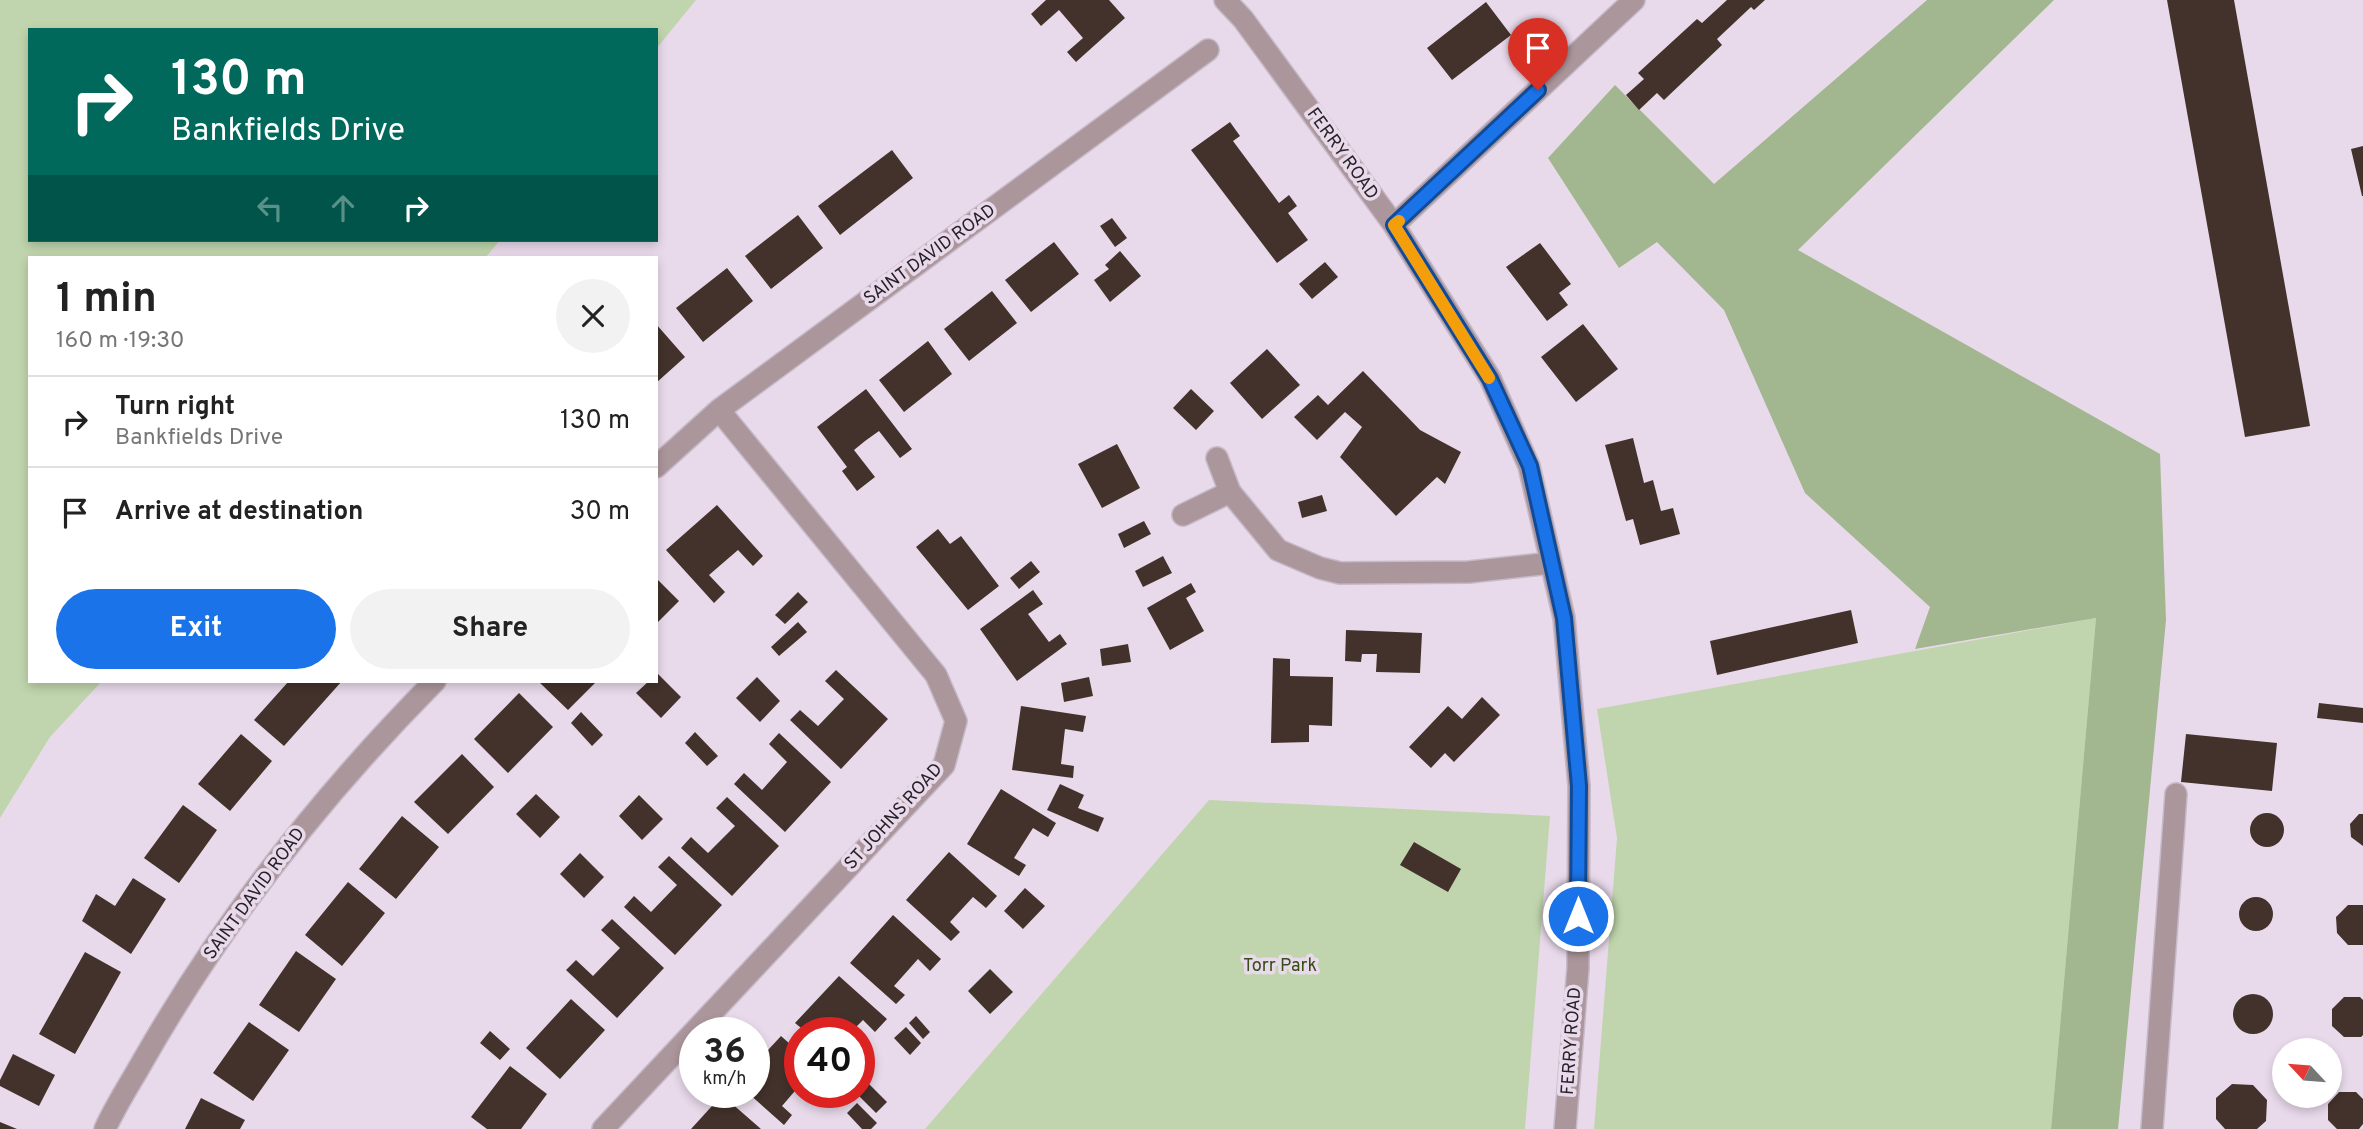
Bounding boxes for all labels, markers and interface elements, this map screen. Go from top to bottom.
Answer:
pin [1508,18,1568,90]
icon: arrive [1519,29,1557,67]
text: 130 m [171,51,307,113]
icon: right [56,56,147,147]
street label: FERRY ROAD [1301,104,1383,204]
text: Bankfields Drive [171,112,405,152]
icon: left [251,189,289,227]
icon: ahead [324,189,362,227]
icon: right [397,189,435,227]
street label: SAINT DAVID ROAD [860,199,1000,311]
text: 1 min [56,274,157,327]
button: close [556,279,630,353]
text: 160 m · 19:30 [56,327,185,356]
text: Turn right [115,391,235,424]
icon: right [56,403,94,441]
text: 130 m [560,405,630,438]
text: Bankfields Drive [115,424,283,453]
icon: arrive [56,494,94,532]
text: Arrive at destination [115,496,363,529]
text: 30 m [570,496,630,529]
button: Exit [56,589,336,669]
button: Share [350,589,630,669]
street label: ST JOHNS ROAD [840,759,948,875]
street label: SAINT DAVID ROAD [199,824,311,964]
position arrow [1541,879,1615,953]
park label: Torr Park [1243,955,1317,978]
street label: FERRY ROAD [1557,986,1587,1096]
speed limit sign: 40 [784,1017,875,1108]
text: 36 [703,1031,746,1075]
north arrow [2272,1038,2342,1108]
map controls [2272,1038,2342,1108]
text: km/h [703,1068,746,1091]

